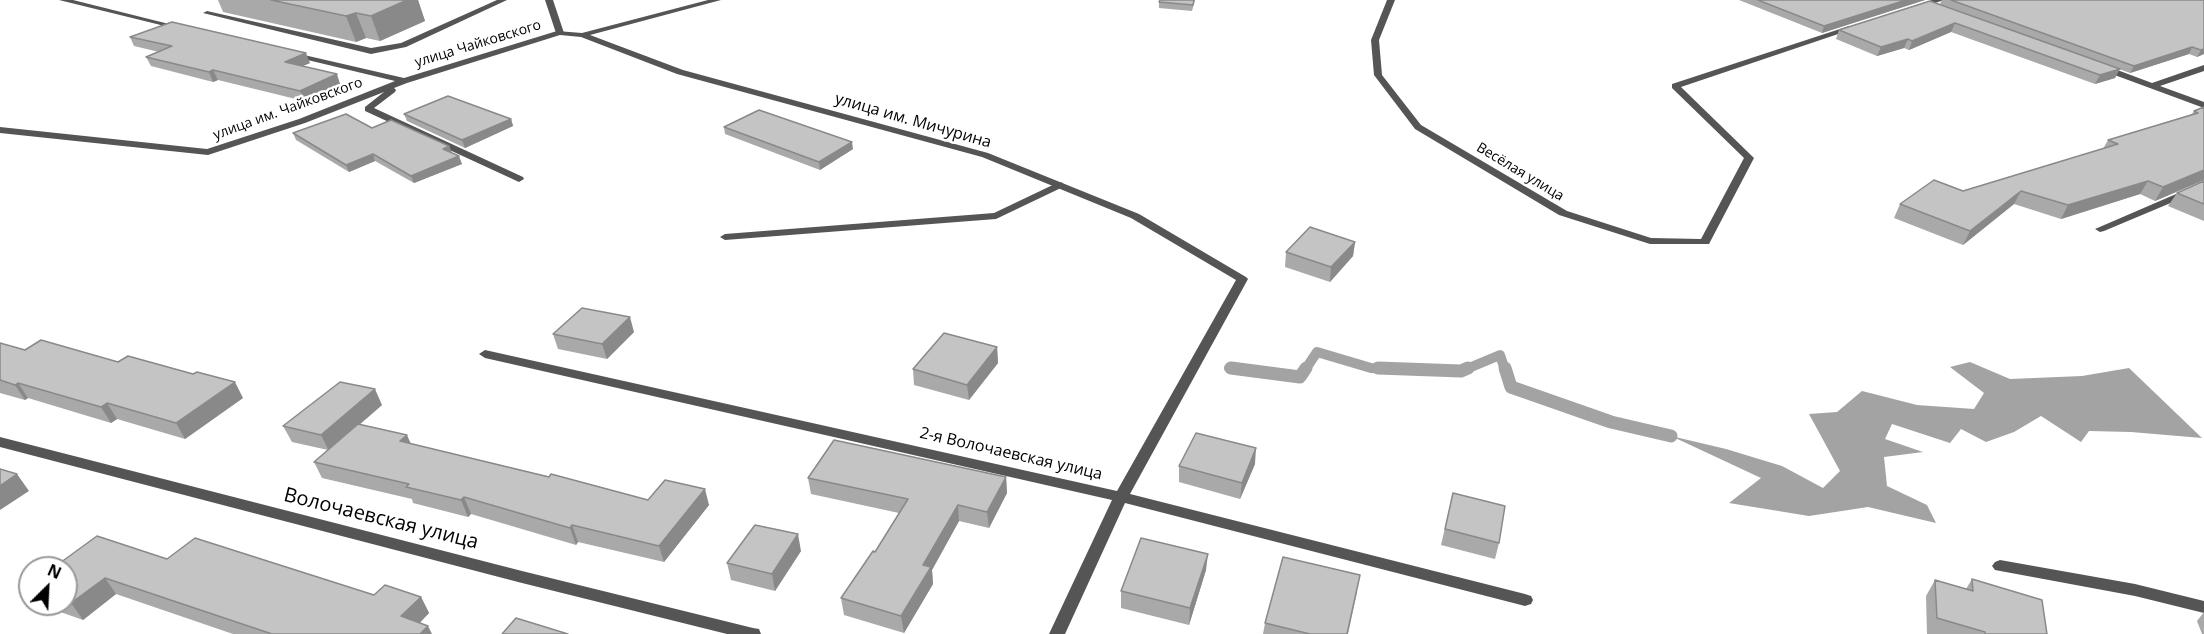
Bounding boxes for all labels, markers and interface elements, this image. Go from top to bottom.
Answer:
street label: улица Чайковского [413,17,543,71]
street label: улица им. Чайковского [211,74,365,144]
street label: улица им. Мичурина [833,89,993,153]
street label: Весёлая улица [1473,139,1567,205]
street label: 2-я Волочаевская улица [918,424,1104,484]
street label: Волочаевская улица [281,483,481,555]
north arrow [18,556,78,616]
text: N [44,559,65,584]

